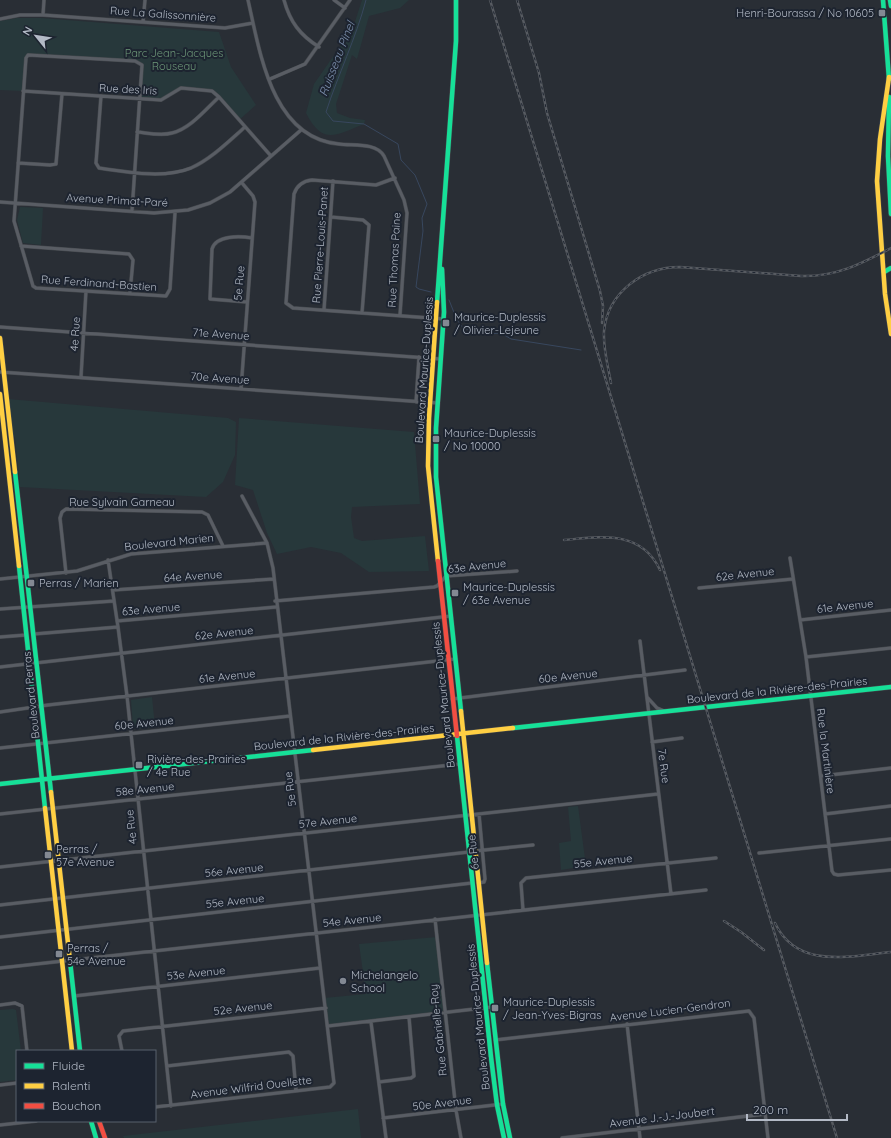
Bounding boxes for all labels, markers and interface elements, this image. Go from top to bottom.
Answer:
street label: Rue La Galissonnière [110,3,216,25]
place label: Henri-Bourassa / No 10605 [736,6,874,20]
marker: Henri-Bourassa / No 10605 [877,8,887,18]
north arrow [16,16,56,56]
water label: Ruisseau Pinel [315,18,358,98]
text: N [19,24,35,38]
park label: Parc Jean-Jacques Rouseau [125,46,223,73]
street label: Rue des Iris [99,80,157,98]
street label: Rue Pierre-Louis-Panet [309,186,331,304]
street label: Avenue Primat-Paré [66,190,168,210]
street label: Rue Thomas Paine [385,212,403,308]
street label: 5e Rue [231,265,247,301]
street label: Rue Ferdinand-Bastien [41,272,157,294]
street label: Boulevard Maurice-Duplessis [412,296,436,444]
place label: Maurice-Duplessis / Olivier-Lejeune [454,310,546,337]
street label: 4e Rue [67,316,83,352]
marker: Maurice-Duplessis / Olivier-Lejeune [441,318,451,328]
street label: 71e Avenue [192,325,250,343]
street label: 70e Avenue [190,369,250,387]
place label: Maurice-Duplessis / No 10000 [444,426,536,453]
marker: Maurice-Duplessis / No 10000 [431,434,441,444]
street label: Rue Sylvain Garneau [69,495,175,509]
street label: Boulevard Marien [124,530,214,554]
street label: 63e Avenue [447,556,507,576]
street label: 62e Avenue [715,564,775,584]
street label: 64e Avenue [163,567,223,585]
place label: Perras / Marien [39,576,119,590]
marker: Perras / Marien [26,578,36,588]
place label: Maurice-Duplessis / 63e Avenue [463,580,555,607]
marker: Maurice-Duplessis / 63e Avenue [450,588,460,598]
street label: 61e Avenue [816,596,874,616]
street label: 63e Avenue [121,599,181,619]
street label: Boulevard Maurice-Duplessis [428,621,458,769]
street label: 62e Avenue [194,623,254,643]
street label: Boulevard Perras [19,651,43,739]
street label: 61e Avenue [198,666,256,686]
street label: 60e Avenue [538,666,598,686]
street label: Boulevard de la Rivière-des-Prairies [686,674,868,706]
street label: Rue la Martinière [814,707,838,795]
street label: 60e Avenue [114,713,174,733]
street label: Boulevard de la Rivière-des-Prairies [253,721,435,753]
street label: 7e Rue [655,748,673,784]
place label: Rivière-des-Prairies / 4e Rue [147,752,246,779]
marker: Rivière-des-Prairies / 4e Rue [134,760,144,770]
street label: 5e Rue [281,771,299,807]
street label: 58e Avenue [115,779,175,799]
street label: 4e Rue [122,809,140,845]
street label: 57e Avenue [298,811,358,831]
street label: 6e Rue [464,834,482,870]
place label: Perras / 57e Avenue [56,842,114,869]
marker: Perras / 57e Avenue [43,850,53,860]
street label: 55e Avenue [573,851,633,871]
street label: 56e Avenue [204,860,264,880]
street label: 55e Avenue [205,891,265,911]
street label: 54e Avenue [322,910,382,930]
place label: Perras / 54e Avenue [67,941,126,968]
street label: Boulevard Maurice-Duplessis [463,943,493,1091]
marker: Perras / 54e Avenue [54,949,64,959]
street label: 53e Avenue [166,963,226,983]
place label: Michelangelo School [351,968,418,995]
marker: Michelangelo School [338,976,348,986]
street label: Rue Gabrielle-Roy [426,983,450,1077]
place label: Maurice-Duplessis / Jean-Yves-Bigras [503,995,601,1022]
street label: Avenue Lucien-Gendron [609,996,731,1024]
street label: 52e Avenue [213,998,273,1018]
marker: Maurice-Duplessis / Jean-Yves-Bigras [490,1003,500,1013]
legend [16,1050,156,1122]
text: Fluide [52,1058,85,1073]
street label: Avenue Wilfrid Ouellette [190,1073,312,1101]
text: Ralenti [52,1078,90,1093]
street label: 50e Avenue [412,1092,472,1114]
scale bar [747,1096,847,1122]
text: Bouchon [52,1098,101,1113]
text: 200 m [753,1102,788,1117]
street label: Avenue J.-J.-Joubert [609,1104,716,1130]

